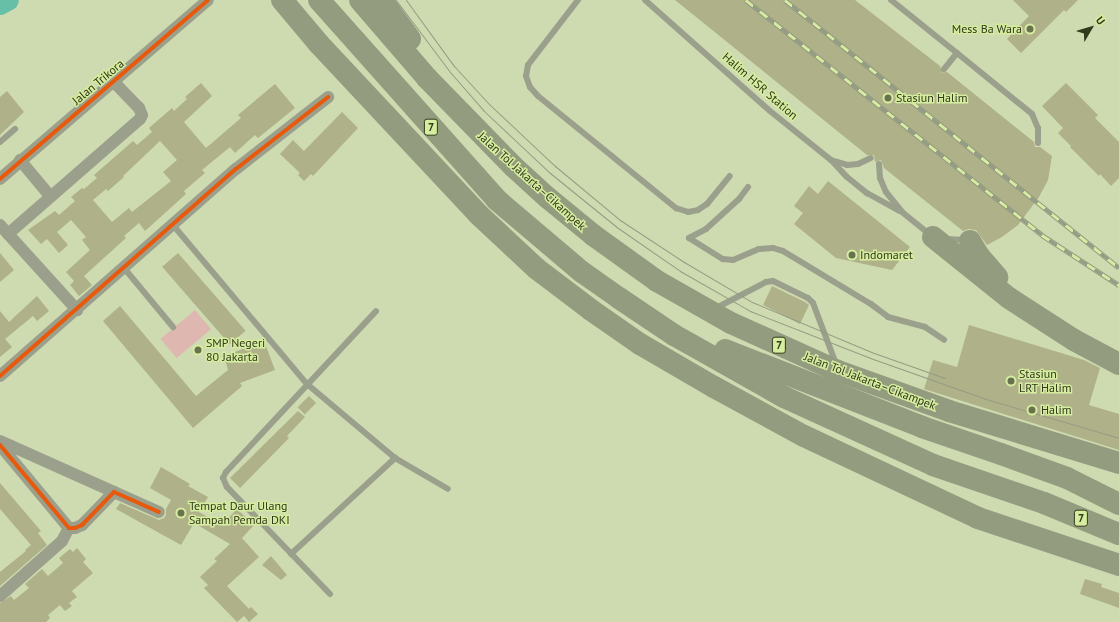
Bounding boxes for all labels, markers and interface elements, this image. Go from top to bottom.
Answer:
north arrow [1071,8,1111,48]
text: U [1093,14,1108,28]
place label: Mess Ba Wara [952,22,1022,36]
marker: Mess Ba Wara [1025,24,1035,34]
street label: Halim HSR Station [719,49,801,123]
street label: Jalan Trikora [69,56,127,108]
place label: Stasiun Halim [896,91,967,105]
marker: Stasiun Halim [883,93,893,103]
road number: 7 [423,118,439,136]
street label: Jalan Tol Jakarta–Cikampek [475,129,589,233]
place label: Indomaret [860,248,913,262]
marker: Indomaret [847,250,857,260]
place label: SMP Negeri 80 Jakarta [206,336,266,364]
road number: 7 [771,336,787,354]
marker: SMP Negeri 80 Jakarta [193,345,203,355]
street label: Jalan Tol Jakarta–Cikampek [802,349,938,413]
place label: Stasiun LRT Halim [1019,367,1072,395]
marker: Stasiun LRT Halim [1006,376,1016,386]
place label: Halim [1041,403,1071,417]
marker: Halim [1026,404,1038,416]
place label: Tempat Daur Ulang Sampah Pemda DKI [189,499,290,527]
marker: Tempat Daur Ulang Sampah Pemda DKI [176,508,186,518]
road number: 7 [1073,509,1089,527]

